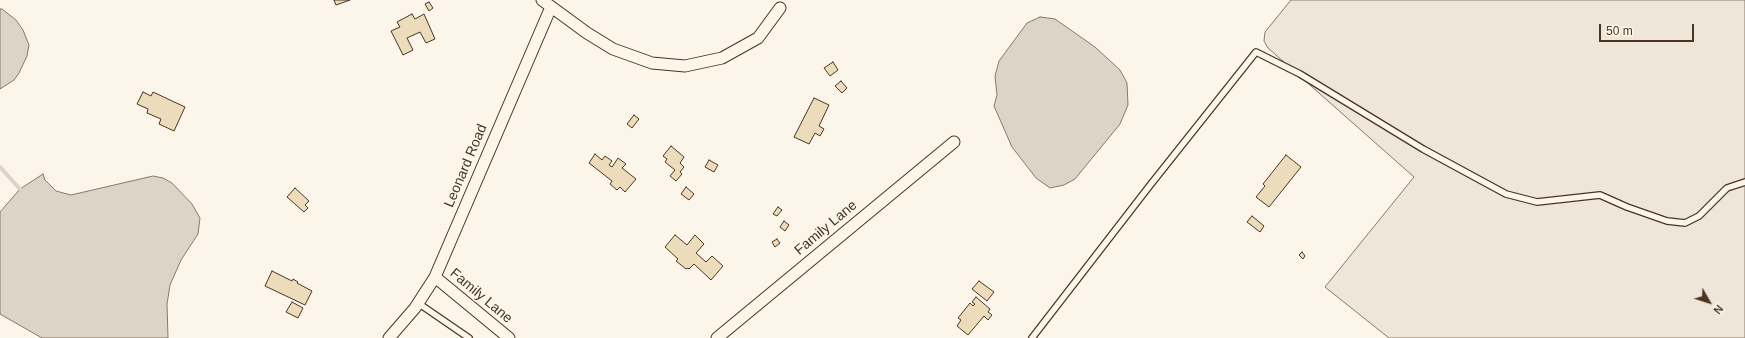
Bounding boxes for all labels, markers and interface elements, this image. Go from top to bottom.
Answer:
scale bar [1601,16,1696,42]
text: 50 m [1606,24,1633,38]
street label: Leonard Road [441,122,491,210]
street label: Family Lane [791,197,861,259]
street label: Family Lane [446,265,516,327]
north arrow [1689,282,1729,322]
text: N [1711,303,1725,316]

